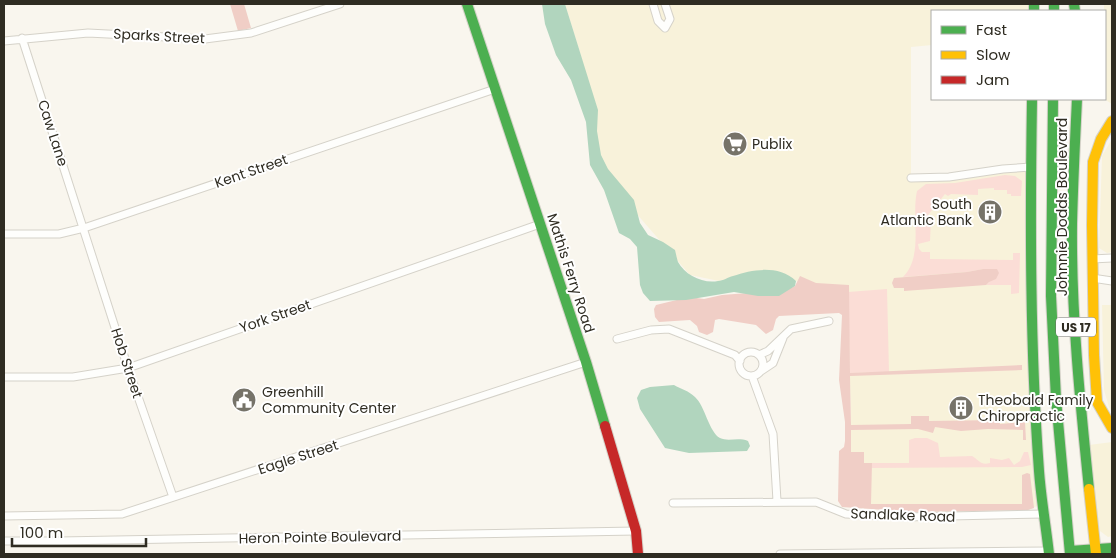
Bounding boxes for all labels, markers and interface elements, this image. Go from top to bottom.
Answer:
legend [931,10,1106,100]
text: Fast [976,19,1007,40]
street label: Sparks Street [113,24,205,48]
text: Slow [976,44,1011,65]
text: Jam [976,69,1010,90]
street label: Caw Lane [33,97,73,169]
street label: Johnnie Dodds Boulevard [1052,118,1072,296]
supermarket icon: Publix [722,131,748,157]
place label: Publix [752,134,792,154]
street label: Kent Street [212,149,290,193]
place label: South Atlantic Bank [881,194,973,230]
building icon: South Atlantic Bank [977,199,1003,225]
street label: Mathis Ferry Road [542,211,600,335]
street label: York Street [237,294,313,338]
road number: US 17 [1056,318,1096,337]
street label: Hob Street [106,325,148,401]
place label: Greenhill Community Center [262,382,396,418]
public building icon: Greenhill Community Center [231,387,257,413]
place label: Theobald Family Chiropractic [978,390,1094,426]
building icon: Theobald Family Chiropractic [948,395,974,421]
street label: Eagle Street [255,435,341,479]
street label: Sandlake Road [850,503,956,527]
scale bar [12,516,146,548]
text: 100 m [20,522,63,543]
street label: Heron Pointe Boulevard [238,526,402,548]

